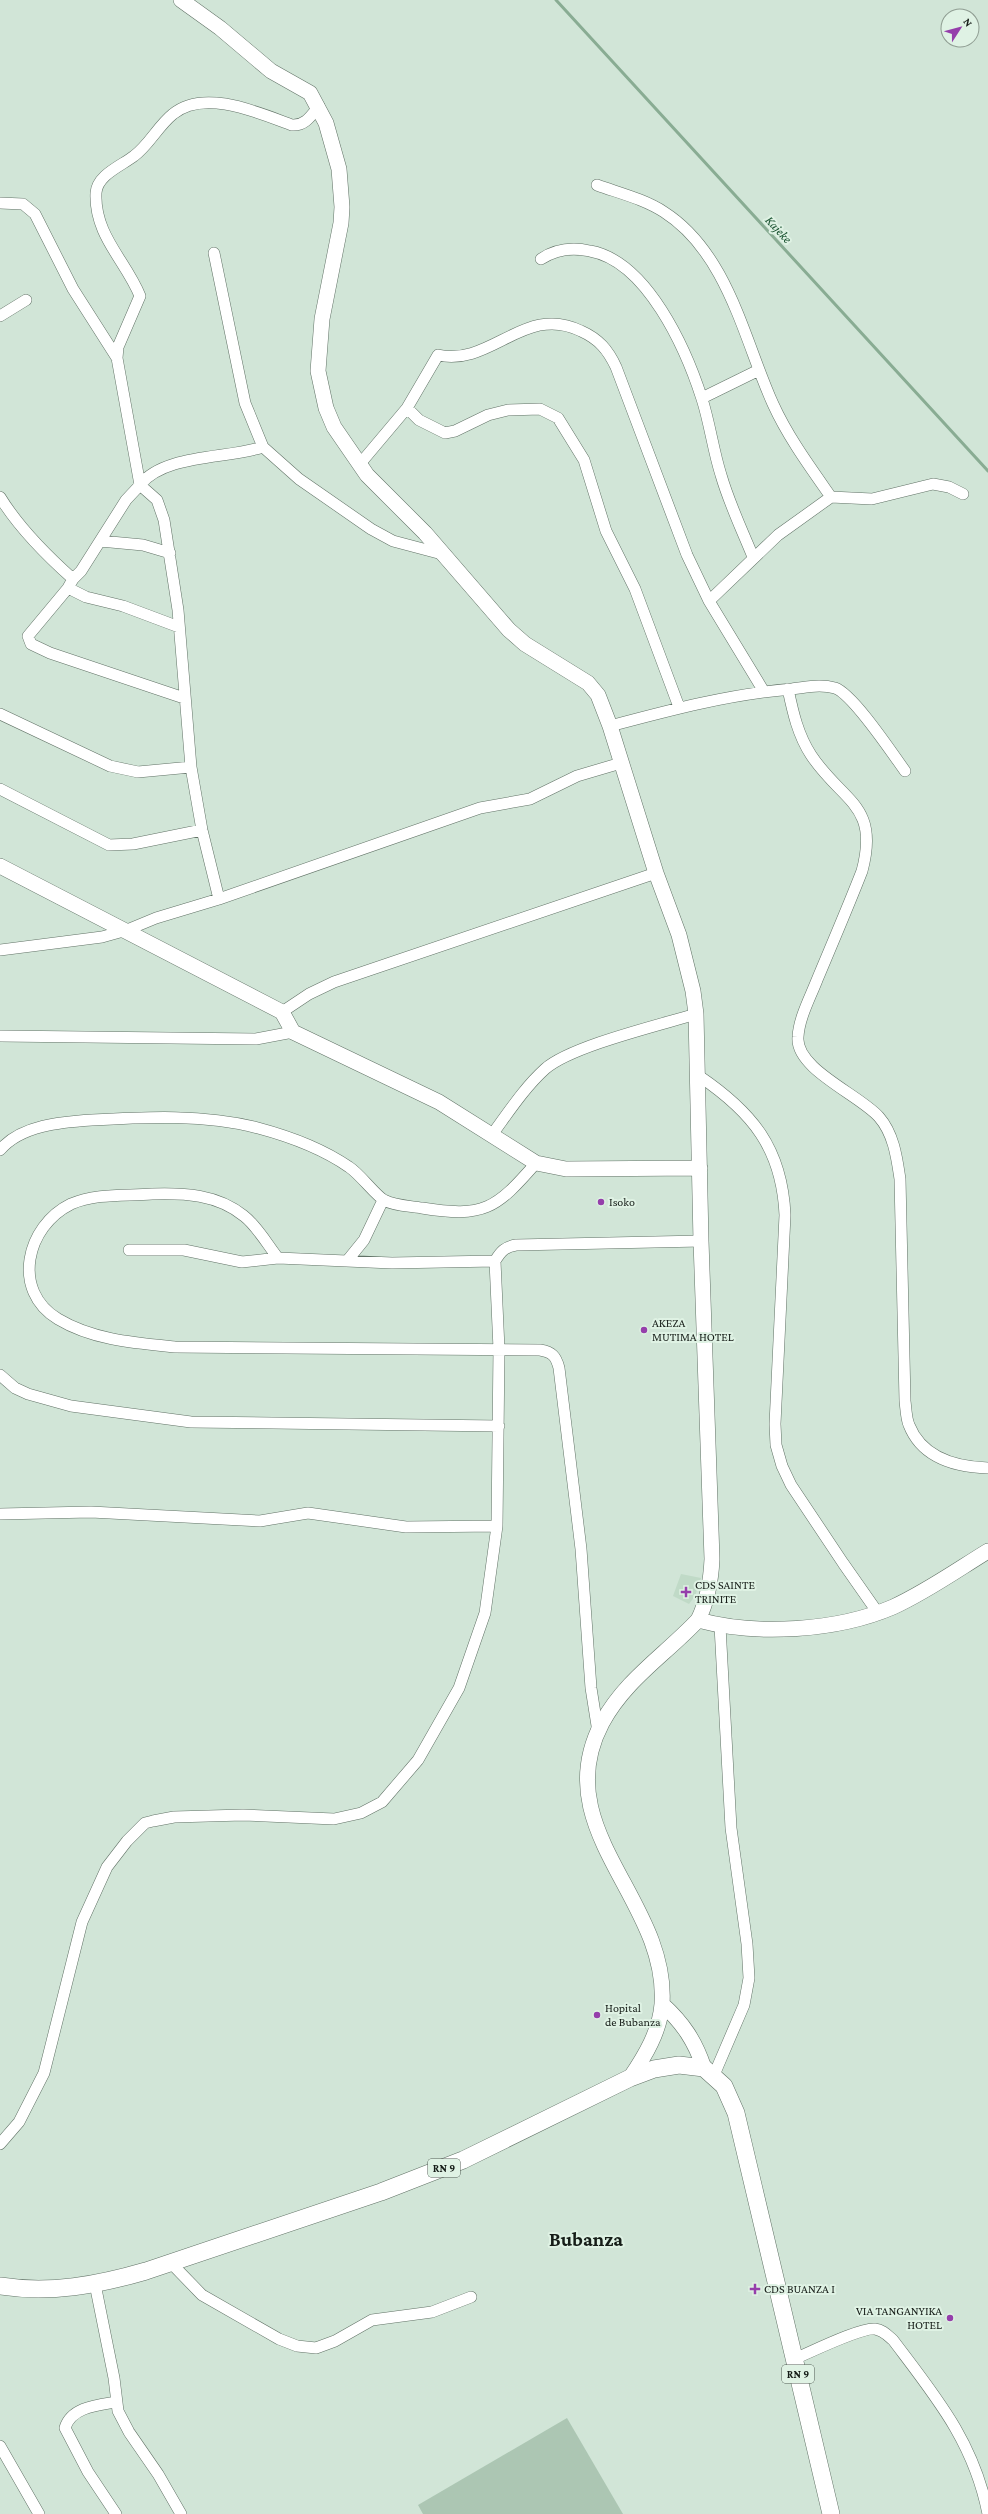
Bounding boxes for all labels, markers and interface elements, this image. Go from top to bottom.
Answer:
north arrow [940,8,980,48]
text: N [961,16,975,29]
water label: Kajeke [761,212,795,247]
place label: Isoko [609,1195,635,1209]
marker: Isoko [596,1197,606,1207]
place label: AKEZA MUTIMA HOTEL [652,1316,734,1344]
marker: AKEZA MUTIMA HOTEL [639,1325,649,1335]
place label: CDS SAINTE TRINITE [695,1578,755,1606]
marker: CDS SAINTE TRINITE [680,1586,692,1598]
place label: Hopital de Bubanza [605,2001,661,2029]
marker: Hopital de Bubanza [592,2010,602,2020]
road number: RN 9 [428,2159,460,2177]
district label: Bubanza [549,2228,623,2250]
place label: CDS BUANZA I [764,2282,835,2296]
marker: CDS BUANZA I [749,2283,761,2295]
place label: VIA TANGANYIKA HOTEL [856,2304,942,2332]
marker: VIA TANGANYIKA HOTEL [945,2313,955,2323]
road number: RN 9 [782,2365,814,2383]

